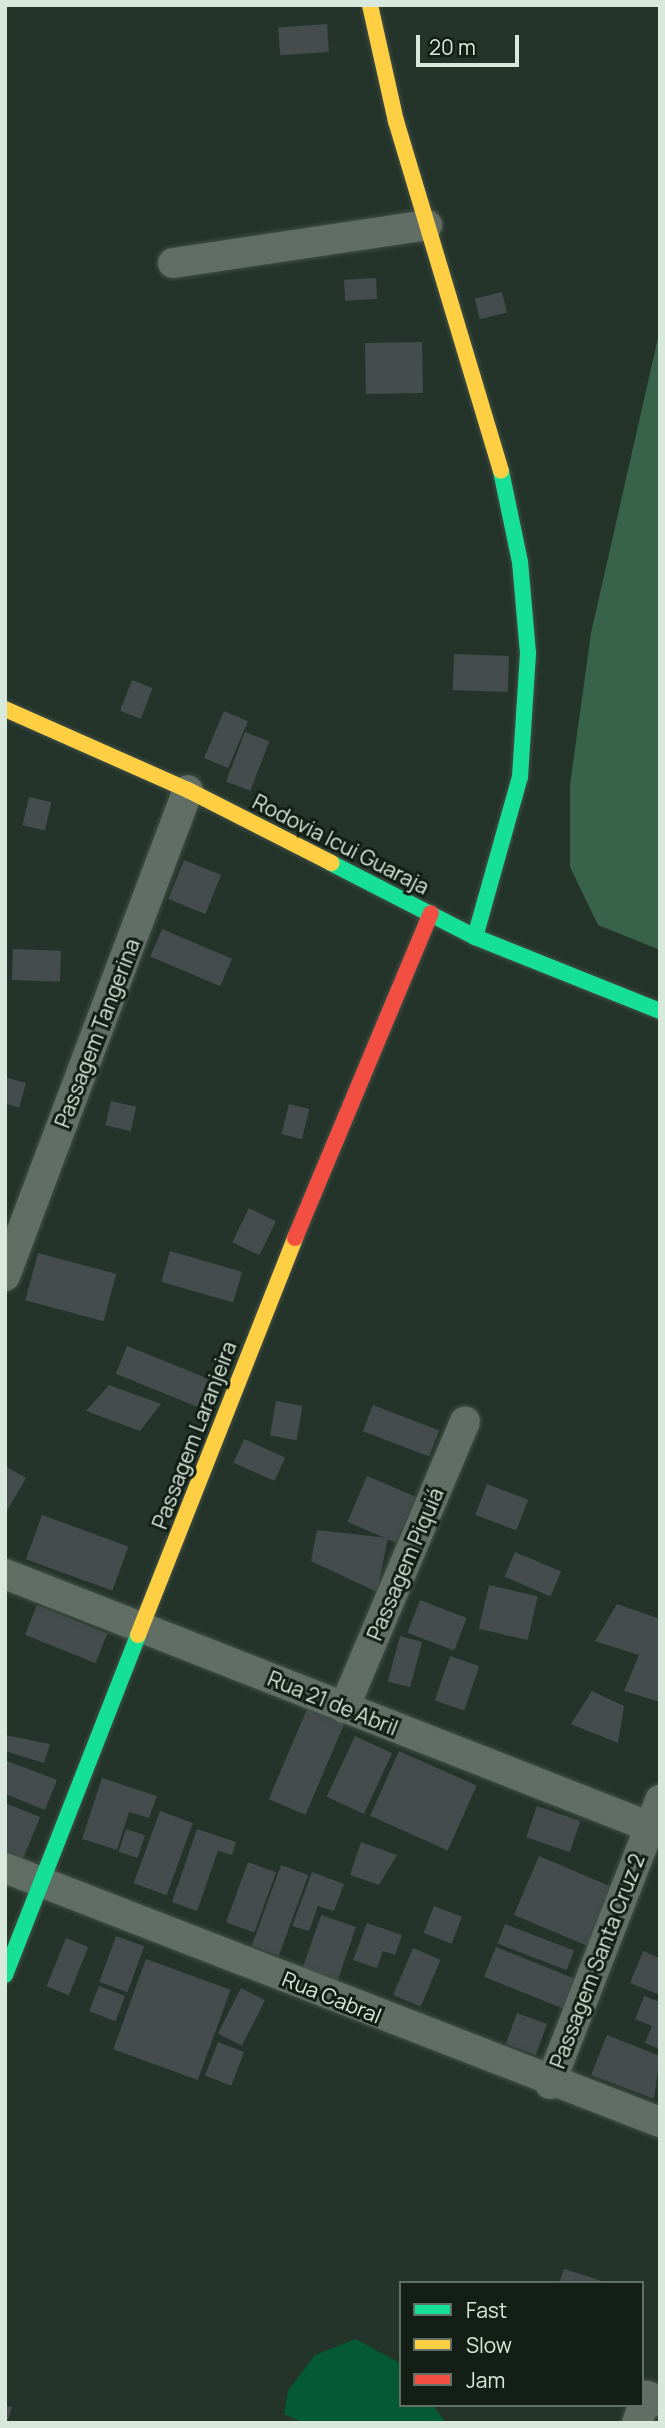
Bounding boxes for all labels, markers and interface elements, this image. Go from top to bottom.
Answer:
scale bar [420,21,523,65]
text: 20 m [429,33,476,61]
street label: Rodovia Icui Guaraja [249,789,433,899]
street label: Passagem Tangerina [49,935,145,1131]
street label: Passagem Laranjeira [147,1338,241,1532]
street label: Passagem Piquiá [362,1484,448,1644]
street label: Rua 21 de Abril [264,1665,402,1741]
street label: Passagem Santa Cruz 2 [544,1850,650,2072]
street label: Rua Cabral [279,1966,385,2028]
legend [399,2281,644,2407]
text: Fast [466,2296,507,2324]
text: Slow [466,2331,512,2359]
text: Jam [466,2366,505,2394]

